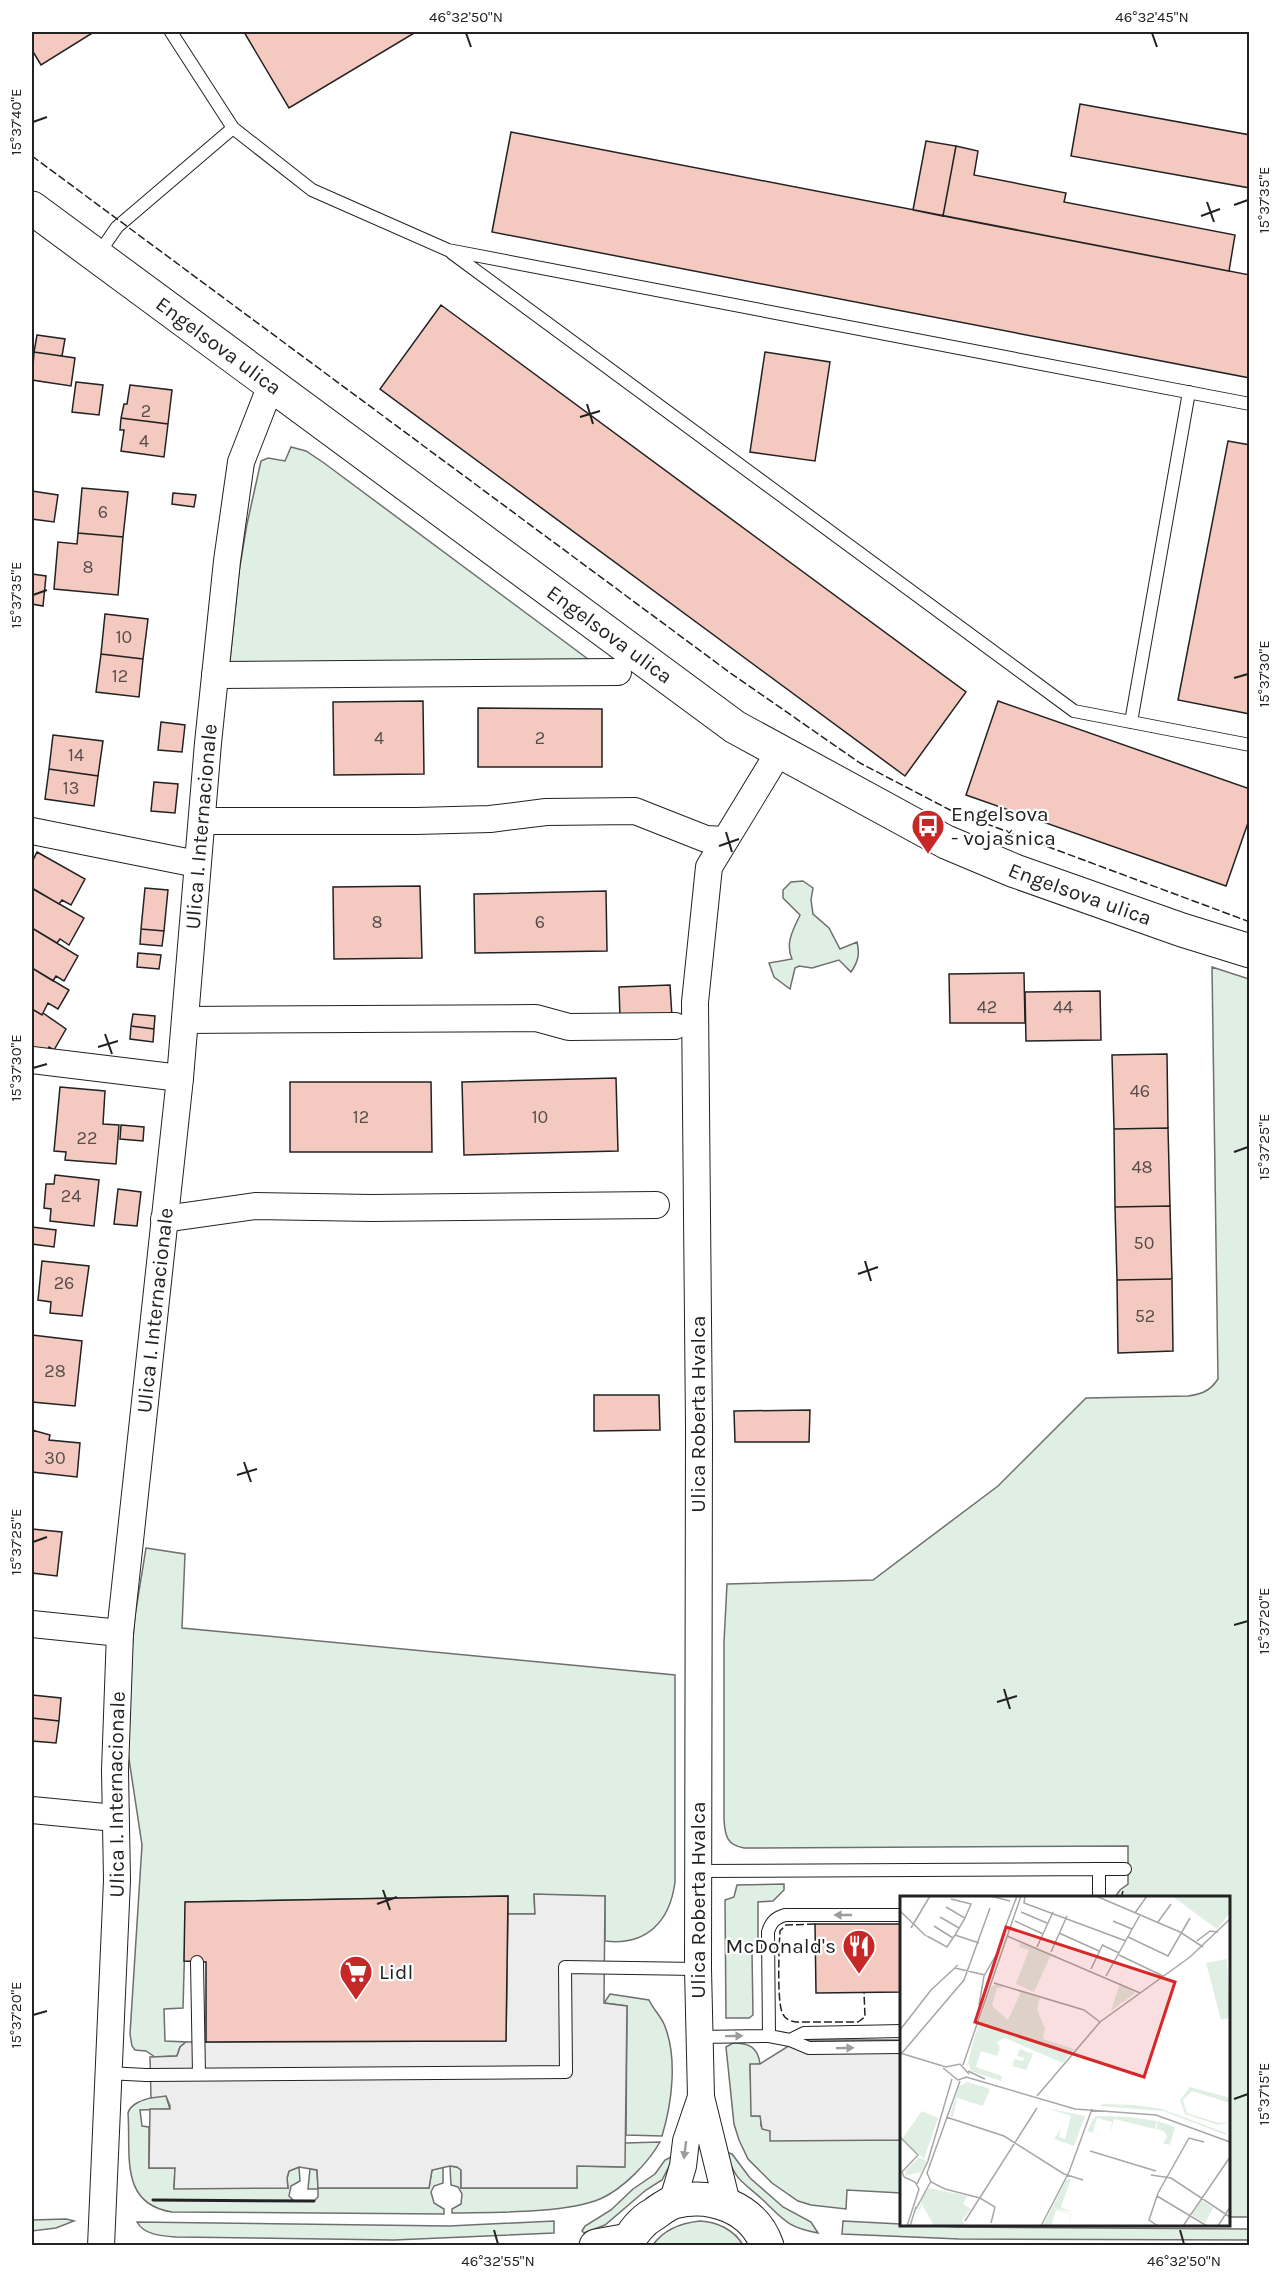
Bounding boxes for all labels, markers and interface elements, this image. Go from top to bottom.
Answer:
text: 46°32'50"N [429,8,503,26]
text: 46°32'45"N [1115,8,1189,26]
text: 15°37'40"E [7,89,25,155]
text: 15°37'35"E [1255,167,1273,233]
street label: Engelsova ulica [151,292,286,400]
house number: 2 [141,400,151,422]
house number: 4 [139,430,149,452]
house number: 6 [98,501,108,523]
house number: 8 [82,556,94,578]
text: 15°37'35"E [7,562,25,628]
street label: Engelsova ulica [542,580,677,689]
house number: 10 [116,626,132,648]
text: 15°37'30"E [1255,640,1273,708]
house number: 12 [112,665,128,687]
street label: Ulica I. Internacionale [180,722,222,930]
house number: 4 [374,727,384,749]
house number: 2 [535,727,545,749]
house number: 14 [68,744,84,766]
house number: 13 [63,777,79,799]
place label: Engelsova - vojašnica [951,802,1056,850]
bus stop icon: Engelsova - vojašnica [910,808,946,855]
street label: Engelsova ulica [1005,858,1155,930]
house number: 8 [371,911,383,933]
house number: 6 [535,911,545,933]
house number: 42 [977,996,997,1018]
house number: 44 [1053,996,1073,1018]
text: 15°37'30"E [7,1034,25,1102]
house number: 46 [1130,1080,1150,1102]
house number: 12 [353,1106,369,1128]
house number: 10 [532,1106,548,1128]
text: 15°37'25"E [1255,1114,1273,1180]
house number: 22 [77,1127,97,1149]
house number: 48 [1131,1156,1153,1178]
house number: 24 [61,1185,81,1207]
street label: Ulica I. Internacionale [132,1206,178,1414]
house number: 50 [1134,1232,1154,1254]
house number: 26 [54,1272,74,1294]
house number: 52 [1135,1305,1155,1327]
street label: Ulica Roberta Hvalca [686,1315,710,1513]
house number: 28 [44,1360,66,1382]
house number: 30 [44,1447,66,1469]
text: 15°37'25"E [7,1509,25,1575]
text: 15°37'20"E [1255,1587,1273,1655]
street label: Ulica I. Internacionale [103,1691,130,1898]
street label: Ulica Roberta Hvalca [686,1801,710,1999]
inset map [900,1896,1230,2226]
one-way arrow [834,1910,853,1920]
restaurant icon: McDonald's [841,1928,877,1975]
place label: McDonald's [726,1934,836,1958]
supermarket icon: Lidl [338,1954,374,2001]
place label: Lidl [379,1960,413,1984]
text: 15°37'20"E [7,1981,25,2049]
one-way arrow [725,2031,744,2041]
one-way arrow [835,2043,854,2053]
text: 15°37'15"E [1255,2063,1273,2125]
one-way arrow [680,2140,689,2159]
text: 46°32'55"N [461,2252,535,2270]
text: 46°32'50"N [1147,2252,1221,2270]

